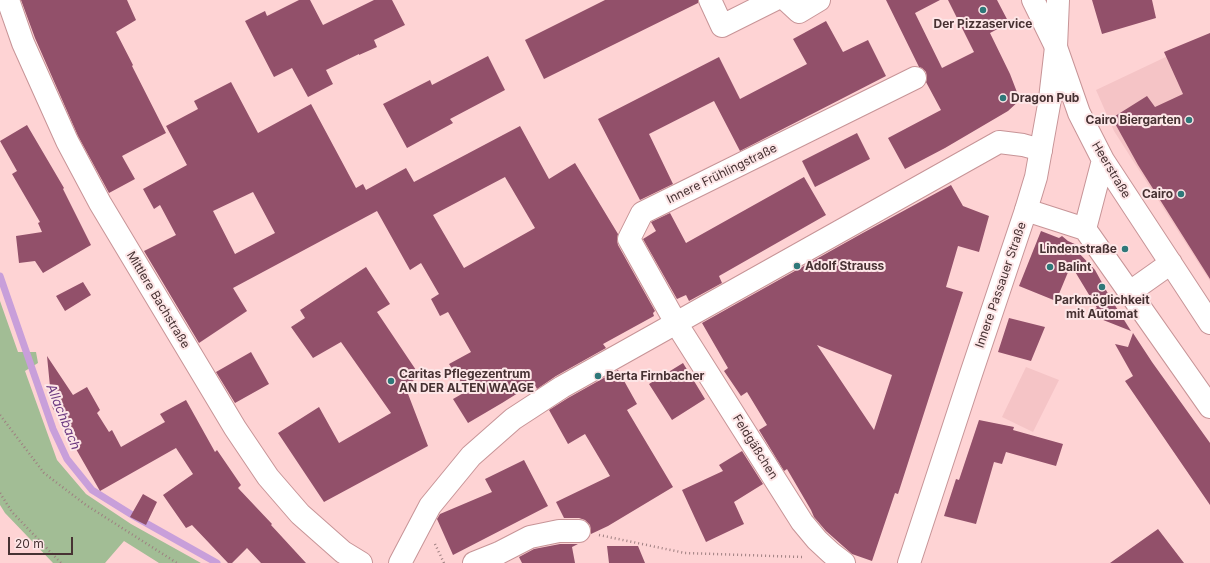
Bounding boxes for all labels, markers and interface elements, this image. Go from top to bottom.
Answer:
marker: Der Pizzaservice [978,5,988,15]
place label: Der Pizzaservice [934,17,1032,31]
place label: Dragon Pub [1011,91,1079,105]
marker: Dragon Pub [998,93,1008,103]
place label: Cairo Biergarten [1086,113,1181,127]
marker: Cairo Biergarten [1184,115,1194,125]
street label: Heerstraße [1089,139,1133,201]
street label: Innere Frühlingstraße [665,141,779,207]
place label: Cairo [1142,187,1173,201]
marker: Cairo [1176,189,1186,199]
street label: Innere Passauer Straße [973,220,1029,350]
place label: Lindenstraße [1039,242,1117,256]
marker: Lindenstraße [1120,244,1130,254]
street label: Mittlere Bachstraße [123,249,193,351]
place label: Adolf Strauss [805,259,884,273]
place label: Balint [1058,260,1091,274]
marker: Adolf Strauss [792,261,802,271]
marker: Balint [1045,262,1055,272]
marker: Parkmöglichkeit mit Automat [1097,282,1107,292]
place label: Parkmöglichkeit mit Automat [1054,293,1150,321]
place label: Caritas Pflegezentrum AN DER ALTEN WAAGE [399,367,534,395]
place label: Berta Firnbacher [606,369,704,383]
marker: Berta Firnbacher [593,371,603,381]
marker: Caritas Pflegezentrum AN DER ALTEN WAAGE [386,376,396,386]
water label: Allachbach [43,382,83,452]
street label: Feldgäßchen [729,412,781,482]
scale bar [10,529,75,555]
text: 20 m [15,536,44,551]

